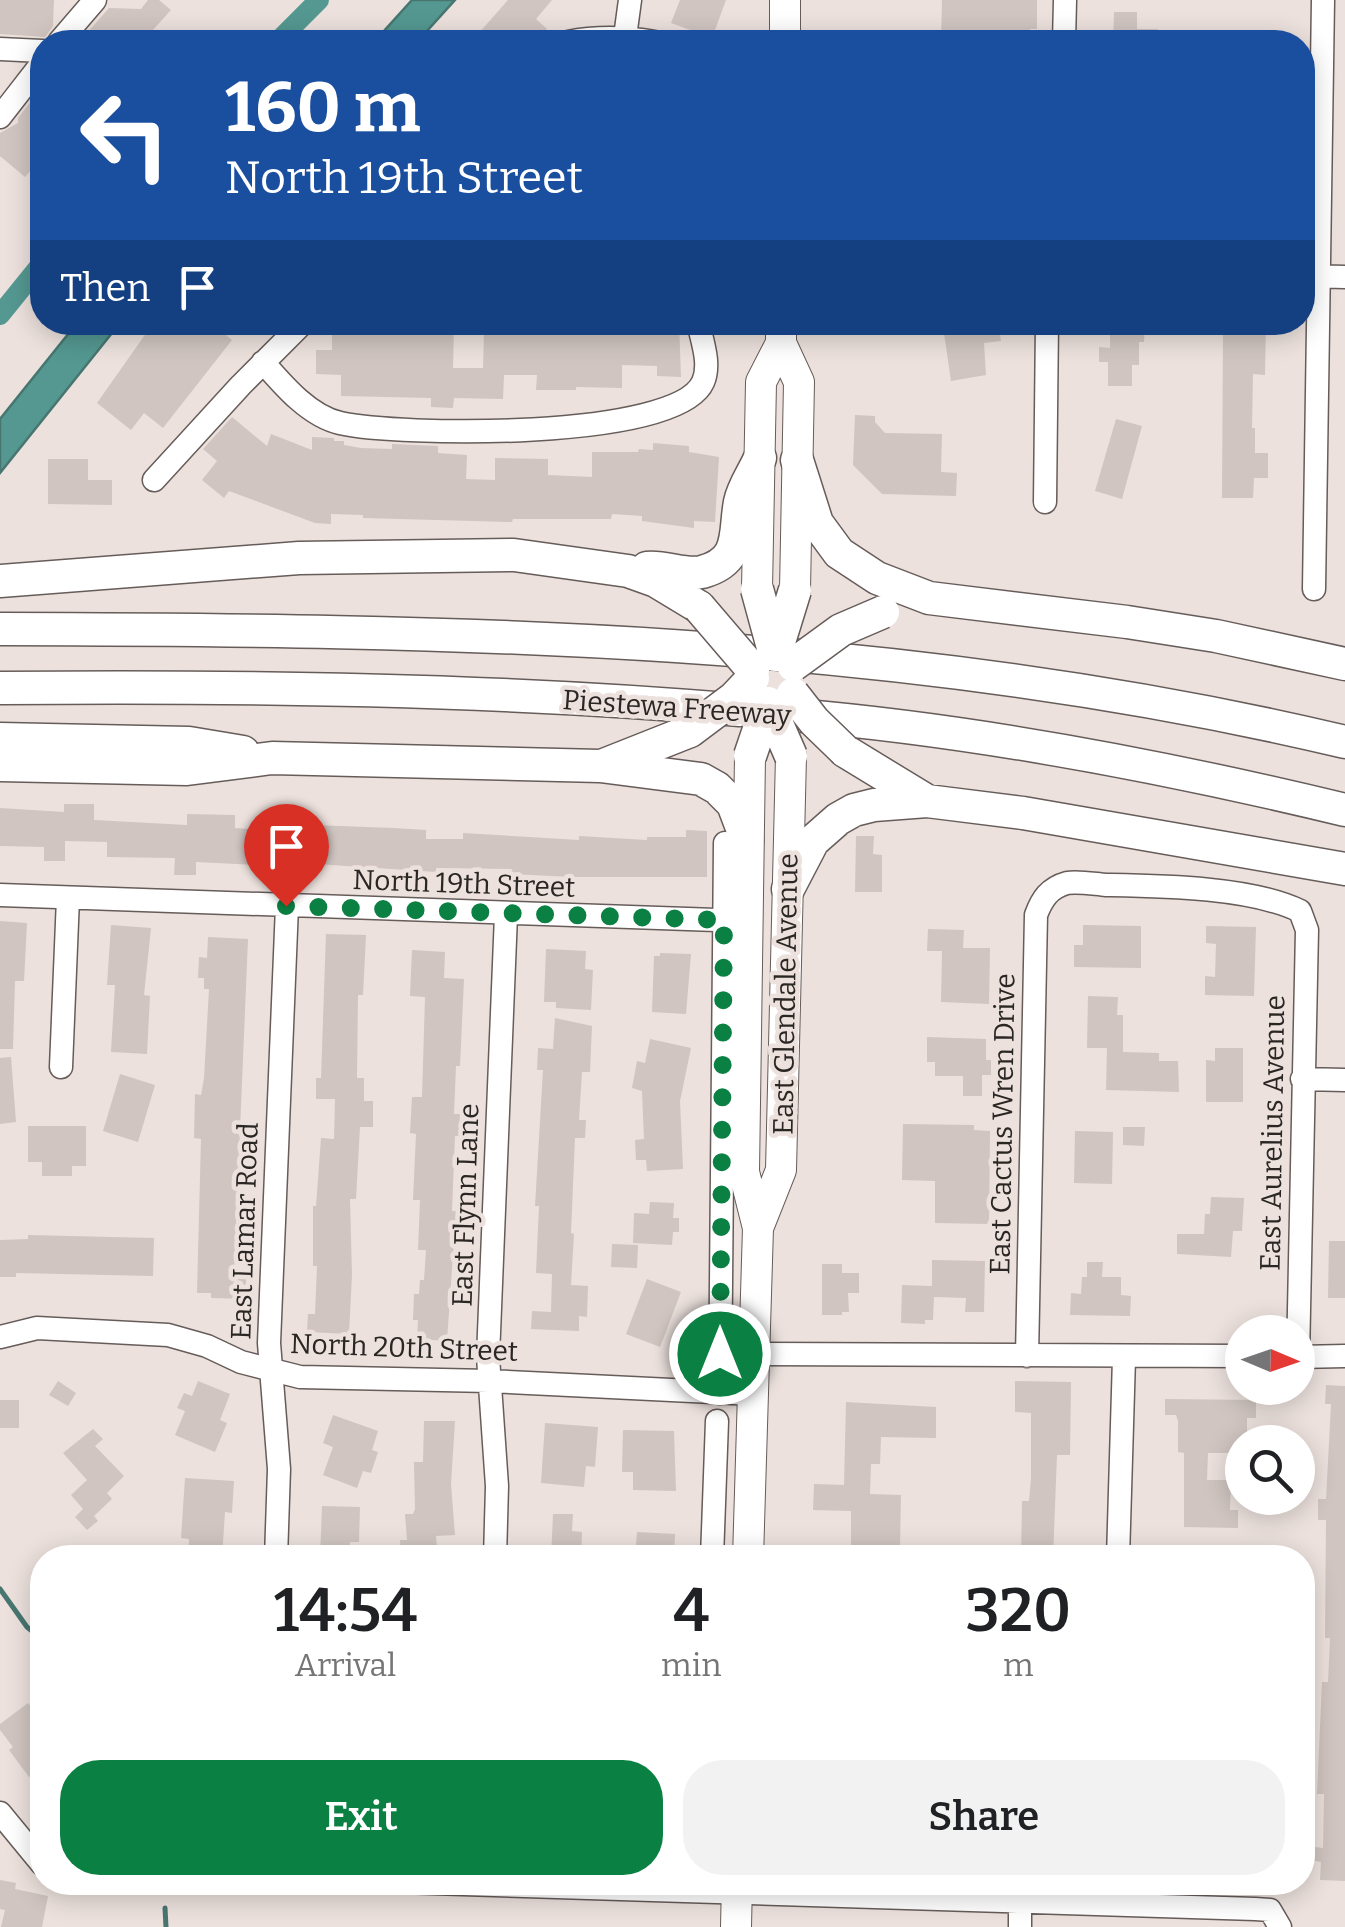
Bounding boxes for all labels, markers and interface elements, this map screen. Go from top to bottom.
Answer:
text: 160 m [225,66,420,150]
icon: left [60,70,190,200]
text: North 19th Street [225,151,583,205]
icon: arrive [170,260,225,315]
text: Then [60,265,150,311]
street label: Piestewa Freeway [562,683,793,732]
pin [244,804,329,907]
icon: arrive [259,819,314,874]
street label: East Glendale Avenue [767,853,804,1135]
street label: North 19th Street [352,863,576,904]
street label: East Cactus Wren Drive [983,973,1022,1275]
street label: East Aurelius Avenue [1254,995,1291,1271]
street label: East Flynn Lane [445,1103,486,1307]
street label: East Lamar Road [224,1122,265,1340]
position arrow [668,1302,772,1406]
north arrow [1225,1315,1315,1405]
map controls [1225,1315,1315,1515]
street label: North 20th Street [289,1327,519,1368]
button: search [1225,1425,1315,1515]
text: 14:54 [274,1575,417,1647]
text: 4 [673,1575,709,1647]
text: 320 [965,1575,1071,1647]
text: Arrival [295,1646,396,1684]
text: min [661,1646,721,1684]
text: m [1003,1646,1033,1684]
button: Exit [60,1760,663,1875]
button: Share [683,1760,1285,1875]

